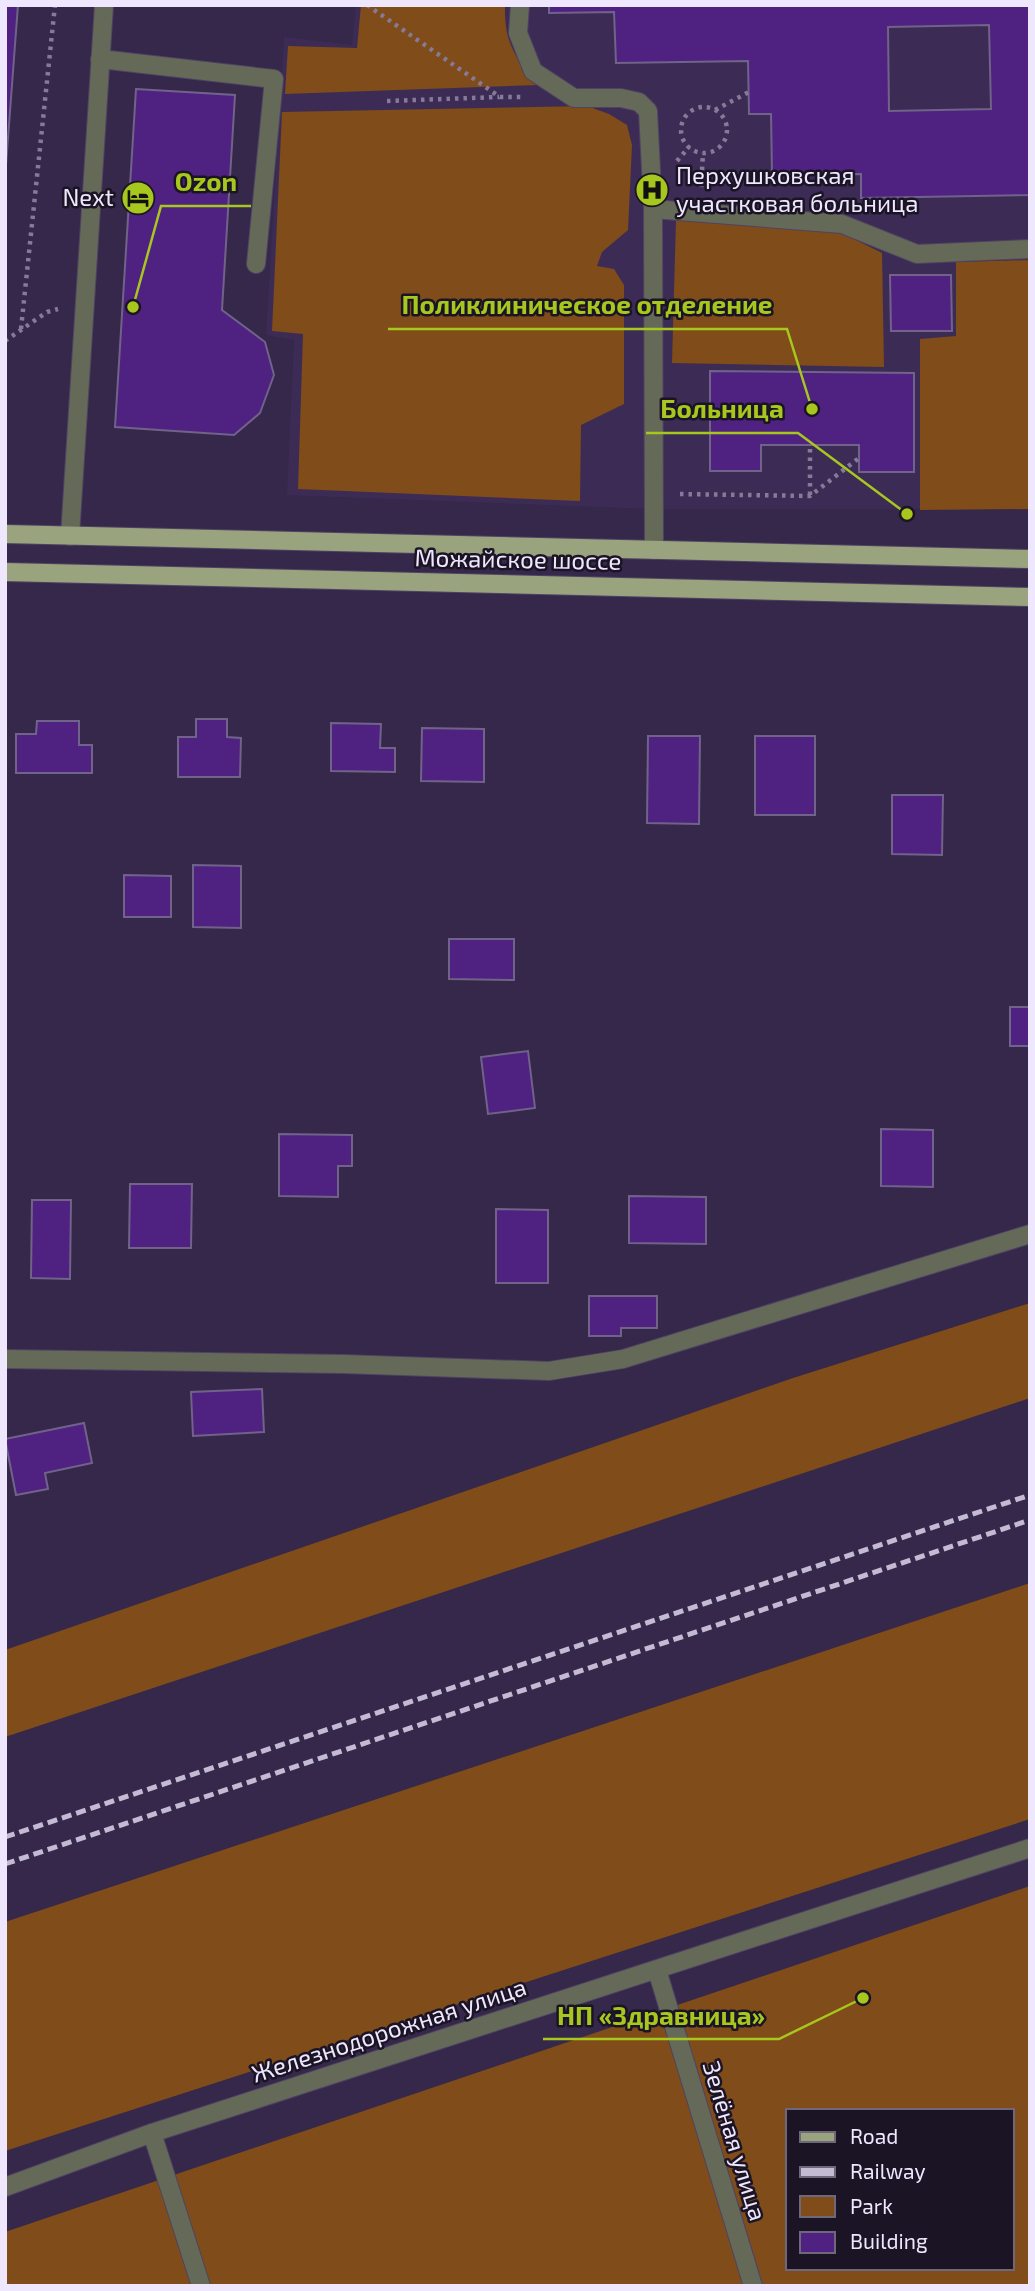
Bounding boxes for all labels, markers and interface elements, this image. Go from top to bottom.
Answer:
callout: Ozon [161,159,251,206]
place label: Перхушковская участковая больница [676,160,918,218]
text: Ozon [175,165,237,196]
hospital icon: Перхушковская участковая больница [633,171,671,209]
hotel icon: Next [119,179,157,217]
place label: Next [62,182,114,211]
callout: Поликлиническое отделение [388,282,787,329]
text: Поликлиническое отделение [402,288,772,319]
callout: Больница [646,386,798,433]
text: Больница [660,392,784,423]
street label: Можайское шоссе [414,542,622,575]
street label: Железнодорожная улица [247,1971,530,2089]
callout: НП «Здравница» [543,1992,779,2039]
text: НП «Здравница» [557,1999,765,2030]
street label: Зелёная улица [696,2057,773,2224]
legend [786,2109,1014,2270]
text: Road [850,2123,898,2148]
text: Railway [850,2158,926,2183]
text: Park [850,2193,893,2218]
text: Building [850,2228,928,2253]

